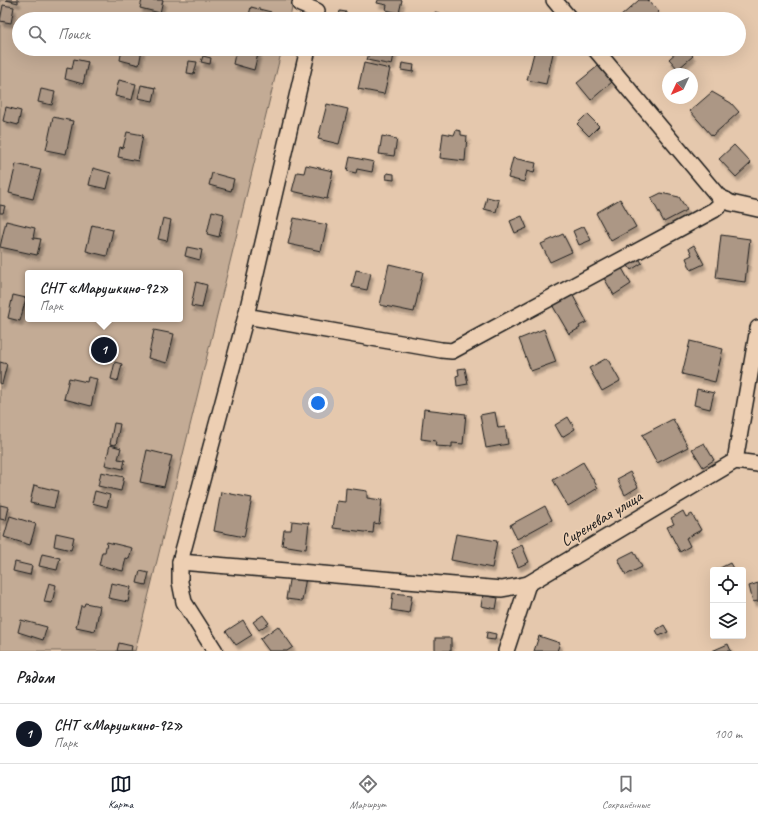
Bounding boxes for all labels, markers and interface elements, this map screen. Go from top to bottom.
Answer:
search box [12,12,746,56]
icon: search [26,23,48,45]
text: Поиск [58,25,90,44]
north arrow [662,68,698,104]
popup [25,270,183,322]
text: СНТ «Марушкино-92» [40,279,168,298]
text: Парк [40,298,63,314]
pin: 1 [91,335,117,365]
your location [308,393,328,413]
street label: Сиреневая улица [557,485,647,551]
map controls [710,567,746,639]
button: locate [710,567,746,603]
button: layers [710,603,746,639]
text: Рядом [16,667,54,688]
text: СНТ «Марушкино-92» [54,716,183,735]
text: 1 [26,726,32,742]
text: 100 m [714,726,742,742]
text: Парк [54,735,77,751]
tab: Карта [108,773,133,811]
tab: Маршрут [350,773,386,811]
tab: Сохранённые [602,773,650,811]

